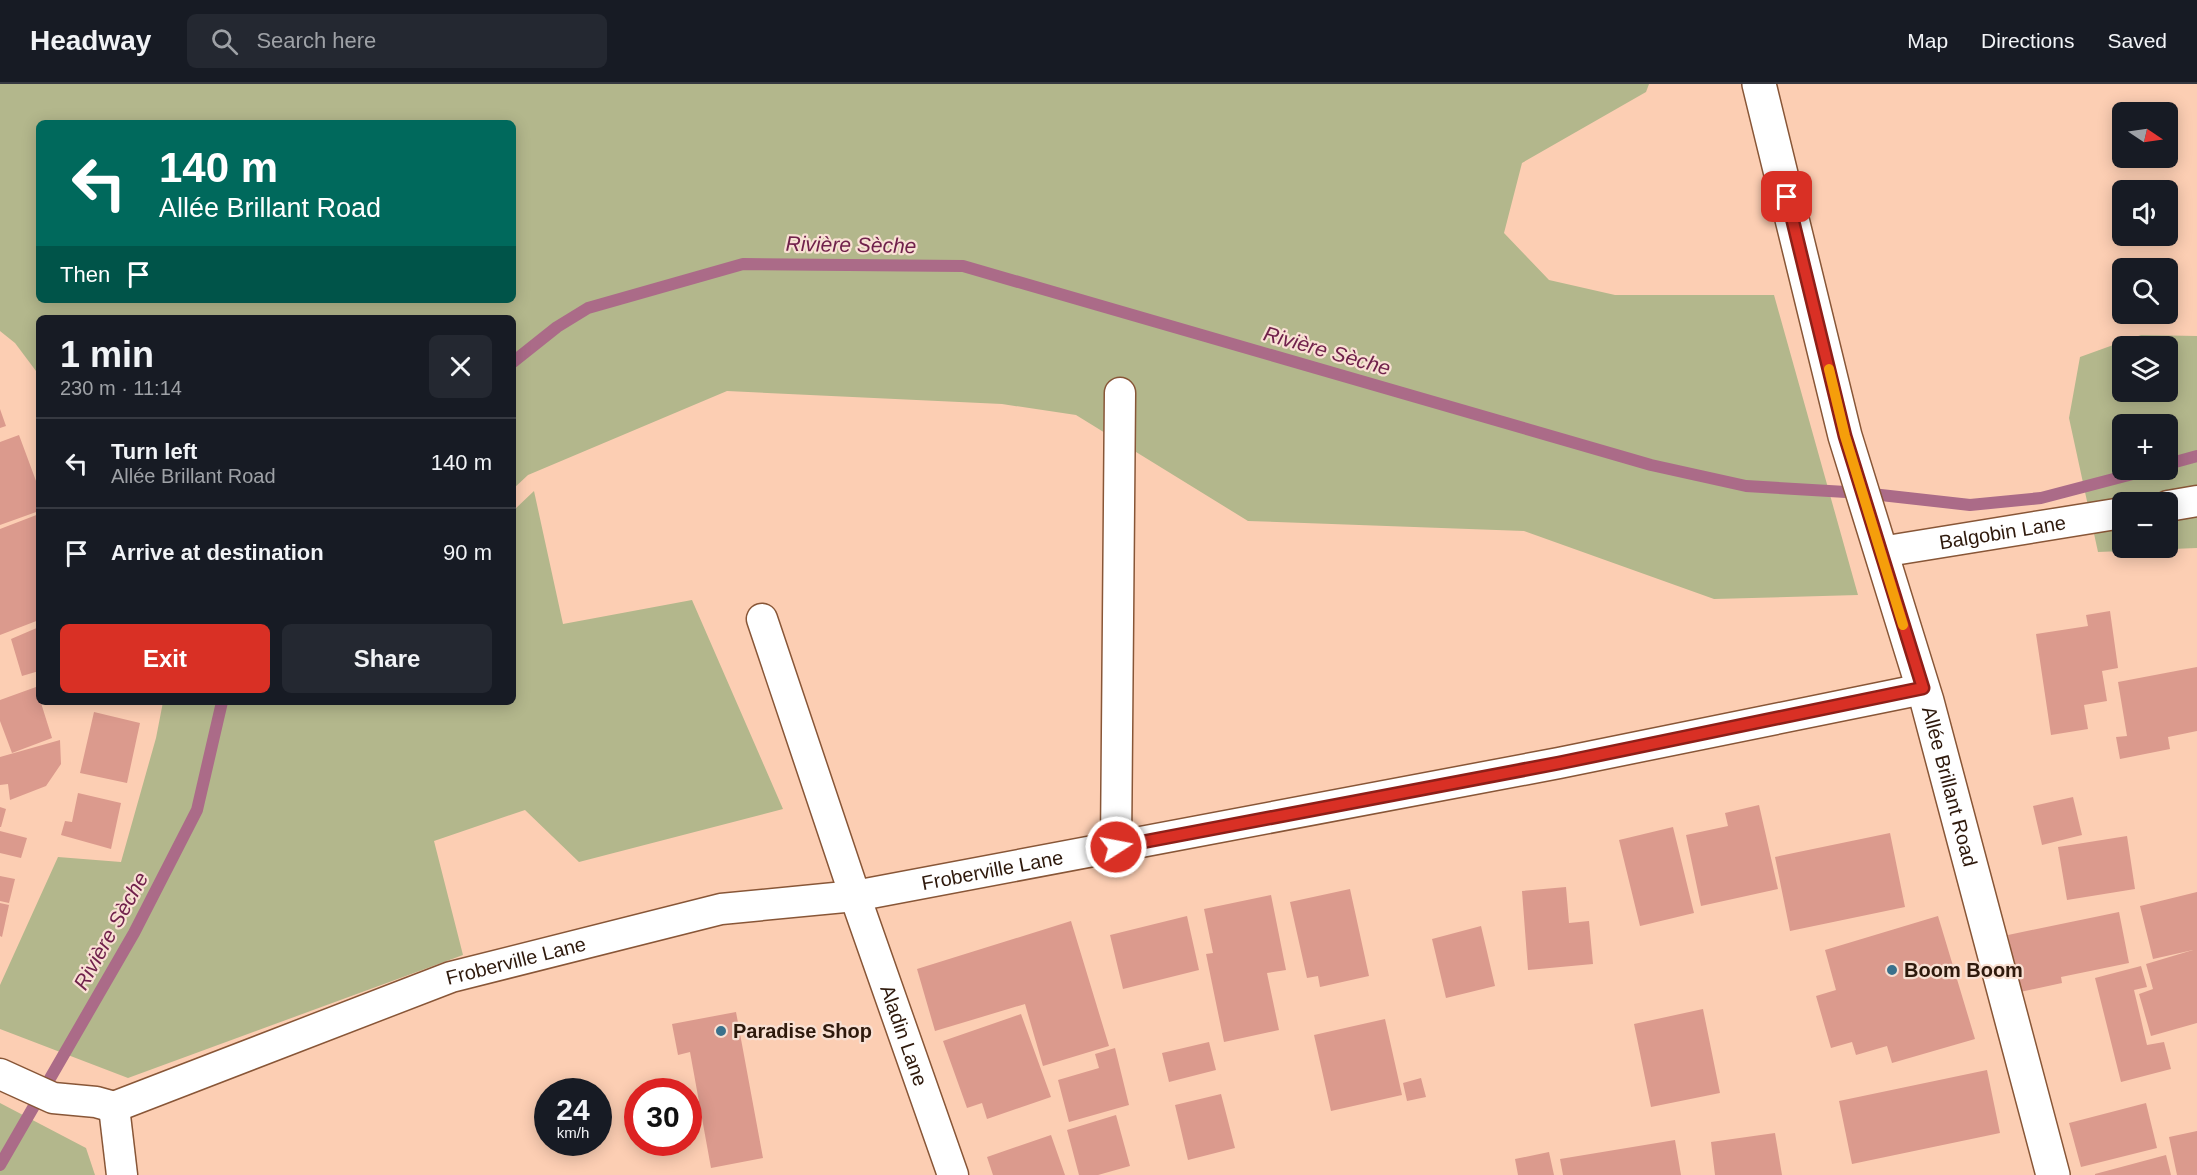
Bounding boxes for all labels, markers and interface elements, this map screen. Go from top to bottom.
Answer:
search box [187,14,607,68]
text: Headway [30,25,151,56]
icon: search [208,25,241,58]
text: Search here [256,28,376,53]
text: Map [1907,29,1948,52]
text: Directions [1981,29,2074,52]
text: Saved [2107,29,2167,52]
north arrow [2112,102,2178,168]
map controls [2112,102,2178,558]
icon: left [60,144,138,222]
text: 140 m [159,144,278,191]
pin [1761,171,1812,222]
icon: arrive [1770,180,1803,213]
button: sound [2112,180,2178,246]
text: Allée Brillant Road [159,193,381,223]
water label: Rivière Sèche [785,232,917,257]
icon: arrive [122,258,155,291]
button: search [2112,258,2178,324]
text: Then [60,262,110,287]
water label: Rivière Sèche [1261,321,1393,380]
text: 1 min [60,334,154,375]
button: close [429,335,492,398]
button: layers [2112,336,2178,402]
text: 230 m · 11:14 [60,377,182,399]
button: + [2112,414,2178,480]
text: Turn left [111,439,197,464]
icon: left [60,447,93,480]
text: 140 m [431,450,492,475]
text: Allée Brillant Road [111,465,276,487]
button: − [2112,492,2178,558]
street label: Balgobin Lane [1938,511,2067,553]
icon: arrive [60,537,93,570]
text: Arrive at destination [111,540,324,565]
text: 90 m [443,540,492,565]
button: Exit [60,624,270,693]
button: Share [282,624,492,693]
street label: Allée Brillant Road [1918,704,1981,869]
position arrow [1084,815,1148,879]
street label: Froberville Lane [920,846,1065,894]
water label: Rivière Sèche [69,868,152,994]
street label: Froberville Lane [444,932,588,989]
place label: Boom Boom [1904,959,2023,981]
marker: Boom Boom [1885,963,1899,977]
street label: Aladin Lane [876,982,932,1089]
place label: Paradise Shop [733,1020,872,1042]
marker: Paradise Shop [714,1024,728,1038]
speed limit sign: 30 [624,1078,702,1156]
text: 24 [556,1093,590,1126]
text: km/h [557,1124,589,1141]

